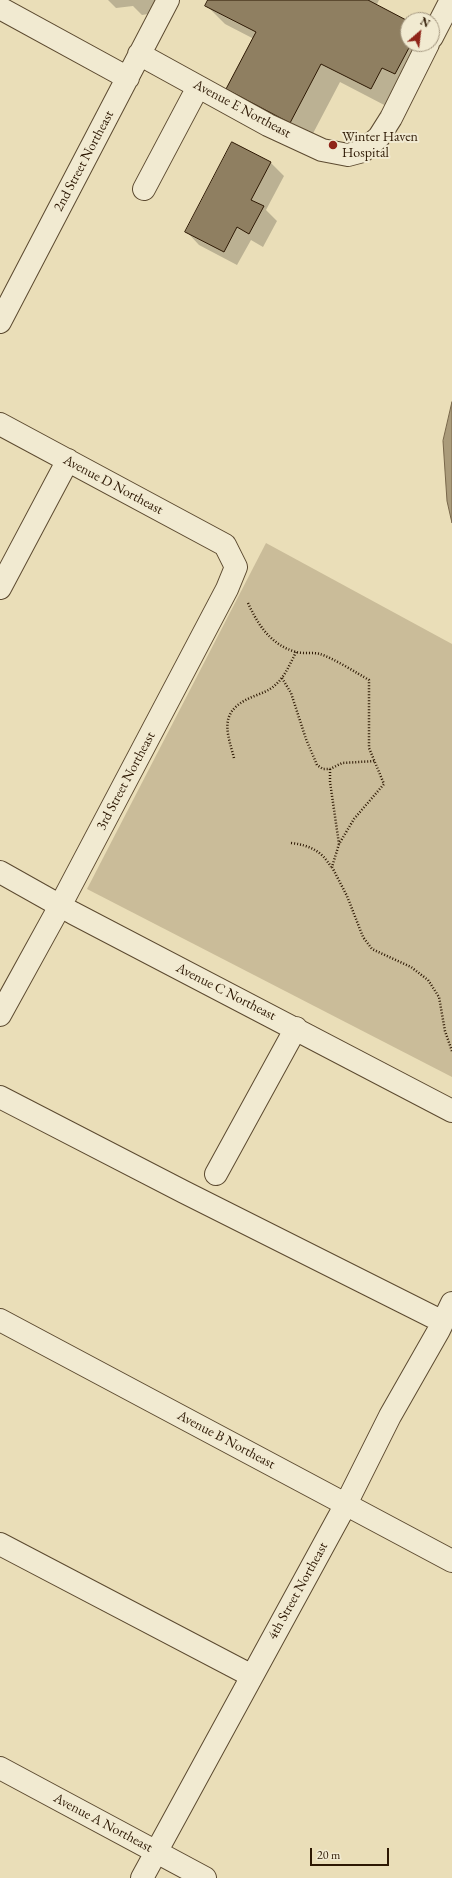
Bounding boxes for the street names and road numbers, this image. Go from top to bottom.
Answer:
street label: Avenue E Northeast [190,76,294,142]
street label: 2nd Street Northeast [50,108,118,214]
street label: Avenue D Northeast [60,452,166,518]
street label: 3rd Street Northeast [93,729,159,833]
street label: Avenue C Northeast [173,960,279,1024]
street label: Avenue B Northeast [174,1407,278,1473]
street label: 4th Street Northeast [264,1539,332,1643]
street label: Avenue A Northeast [51,1790,155,1856]

